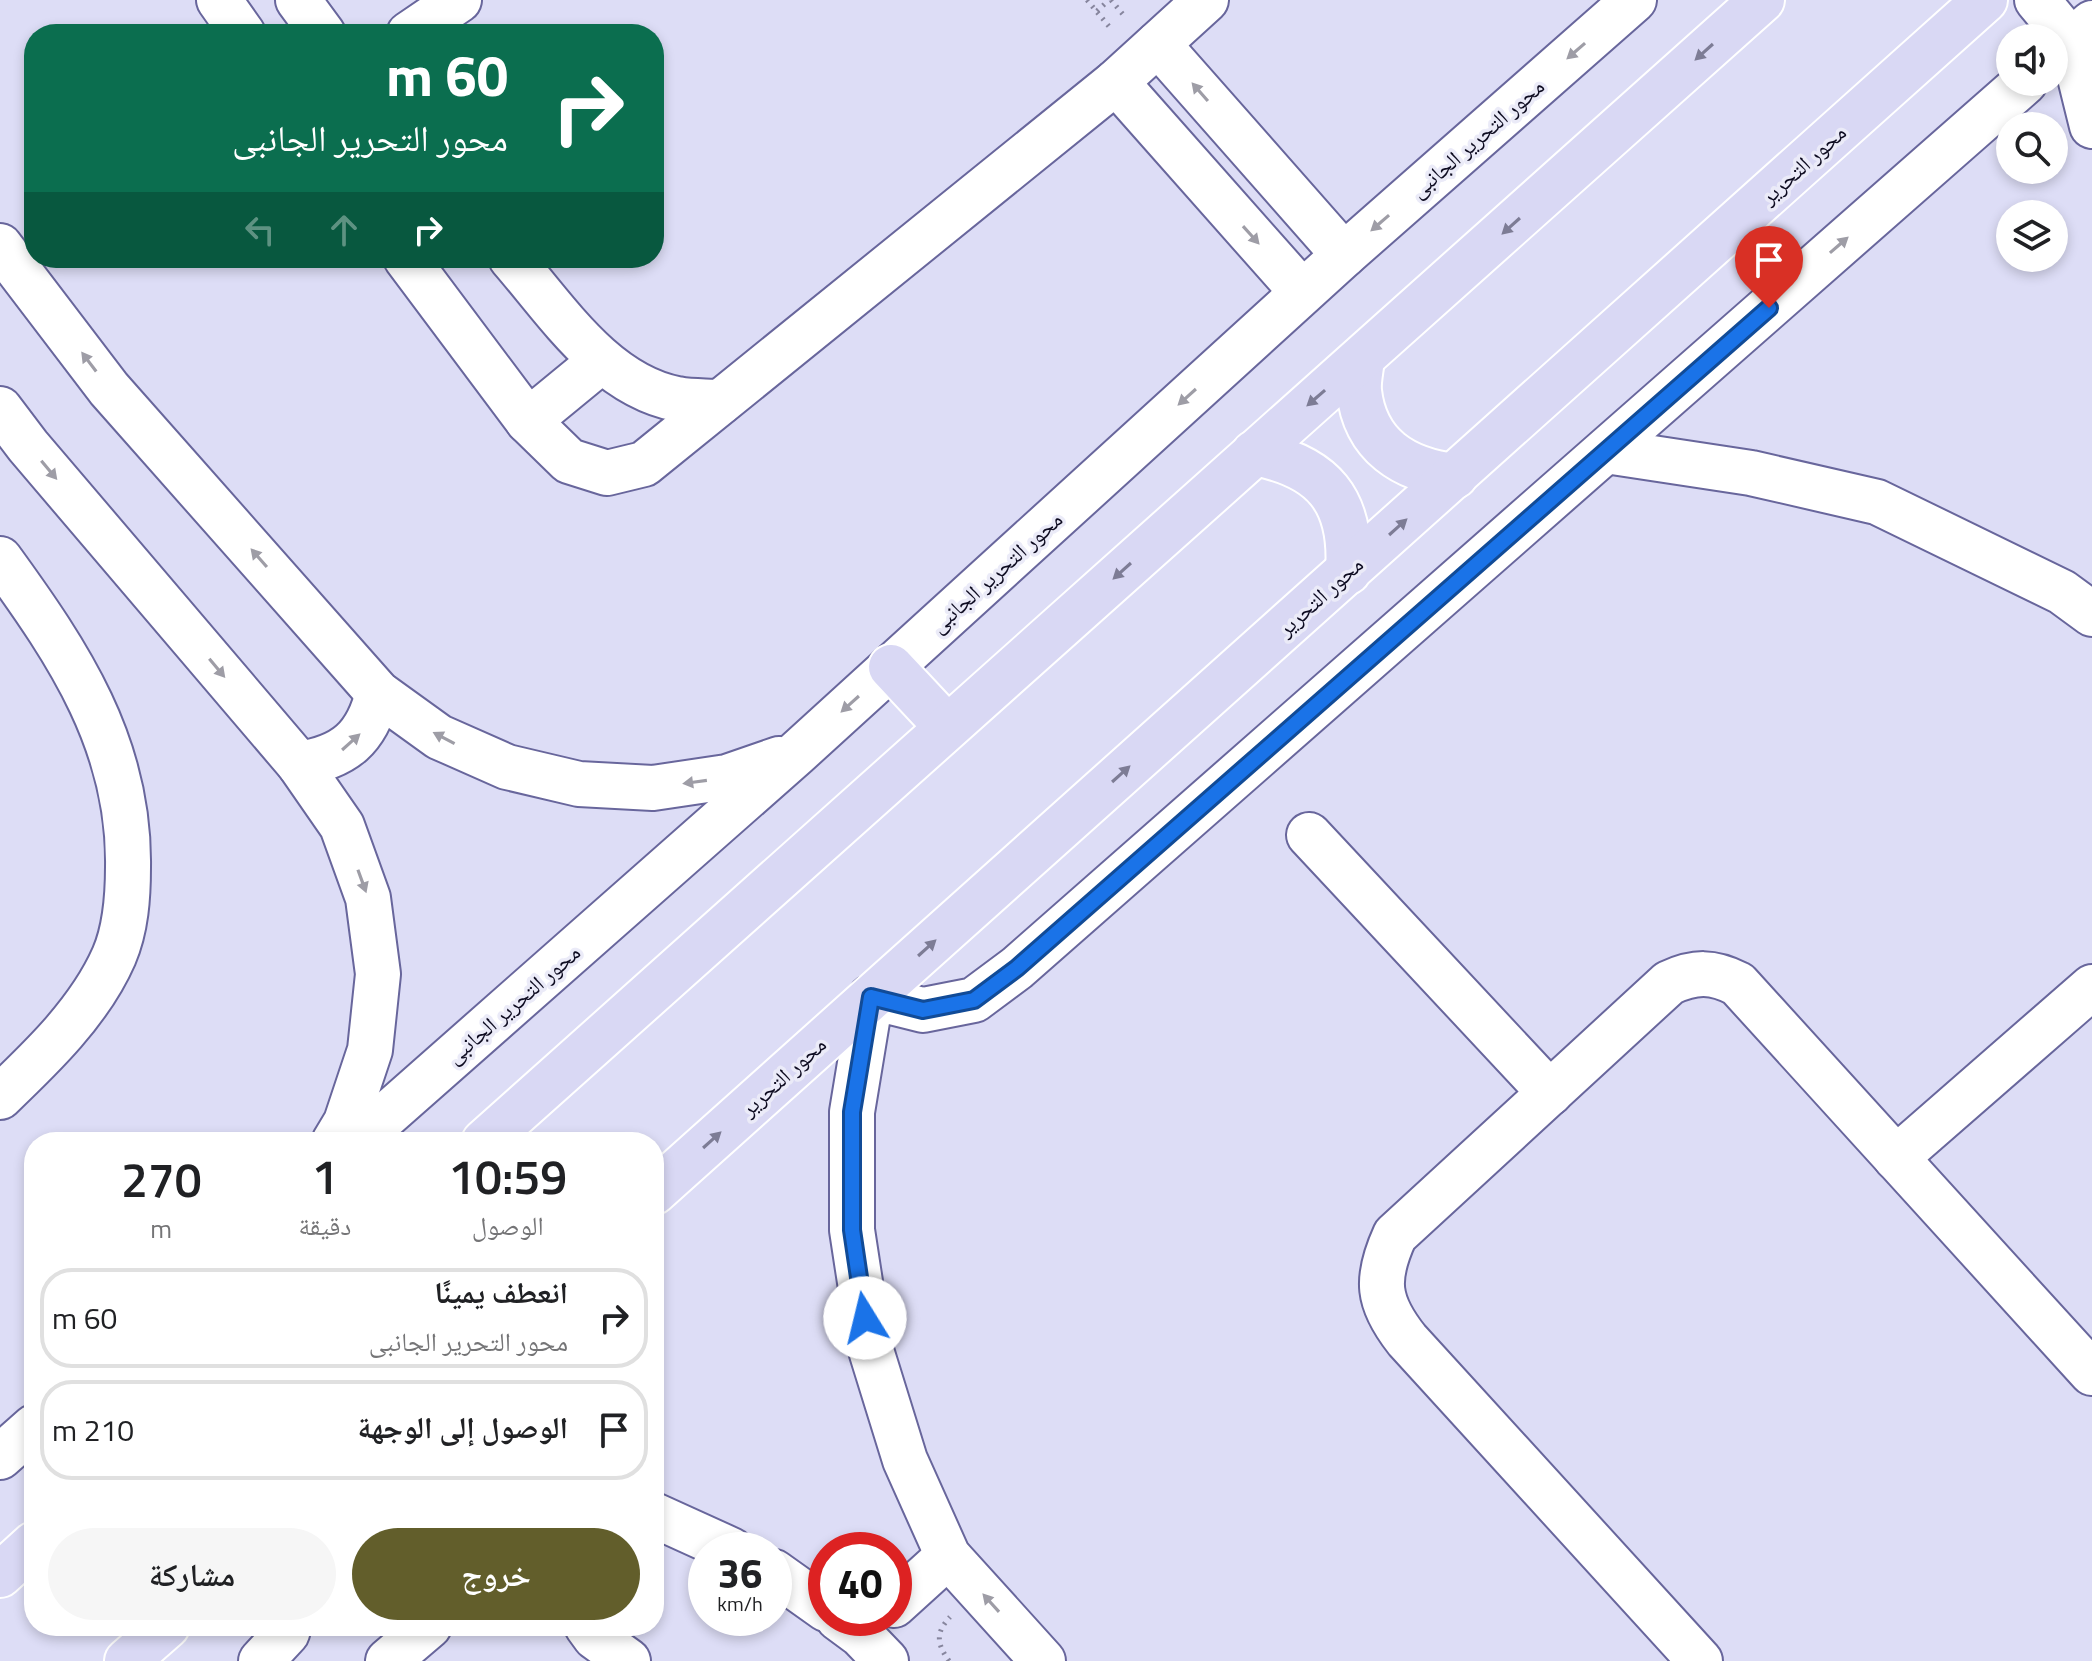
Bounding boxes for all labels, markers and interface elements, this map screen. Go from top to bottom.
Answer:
map controls [1996,24,2068,272]
button: sound [1996,24,2068,96]
text: 60 m [386,33,508,118]
one-way arrow [1566,42,1585,60]
one-way arrow [1695,43,1715,60]
icon: right [536,56,640,160]
street label: محور التحرير الجانبى [1402,70,1552,206]
one-way arrow [1192,82,1209,102]
text: محور التحرير الجانبى [232,110,508,165]
button: search [1996,112,2068,184]
street label: محور التحرير [1751,116,1854,213]
button: layers [1996,200,2068,272]
icon: left [238,208,282,252]
icon: ahead [322,208,366,252]
icon: right [406,208,450,252]
one-way arrow [1371,214,1391,231]
one-way arrow [1501,216,1520,234]
one-way arrow [1242,224,1259,244]
pin [1735,226,1803,308]
one-way arrow [1829,237,1849,254]
icon: arrive [1747,238,1791,282]
one-way arrow [81,352,97,372]
one-way arrow [1178,388,1197,406]
one-way arrow [1307,389,1326,407]
one-way arrow [39,460,57,479]
street label: محور التحرير الجانبى [922,503,1070,641]
one-way arrow [1389,518,1408,536]
street label: محور التحرير [1268,548,1371,645]
one-way arrow [251,549,268,569]
one-way arrow [1112,562,1132,579]
one-way arrow [208,657,225,677]
one-way arrow [841,695,860,713]
one-way arrow [433,731,456,745]
one-way arrow [341,734,360,752]
one-way arrow [1111,766,1130,784]
one-way arrow [682,776,707,789]
one-way arrow [356,869,368,893]
street label: محور التحرير الجانبى [438,936,588,1072]
one-way arrow [917,939,936,957]
street label: محور التحرير [731,1028,834,1125]
one-way arrow [703,1131,722,1149]
text: 1 [311,1140,338,1213]
text: 10:59 [448,1140,567,1213]
text: 270 [121,1143,202,1216]
text: دقيقة [298,1206,351,1245]
text: الوصول [472,1206,544,1245]
text: m [150,1209,172,1248]
text: انعطف يمينًا [434,1269,568,1315]
position arrow [823,1276,907,1360]
text: 60 m [52,1295,117,1341]
icon: right [592,1296,636,1340]
text: محور التحرير الجانبى [369,1322,568,1361]
text: الوصول إلى الوجهة [358,1404,568,1450]
text: 210 m [52,1407,134,1453]
icon: arrive [592,1408,636,1452]
button: مشاركة [48,1528,336,1620]
button: خروج [352,1528,640,1620]
speed limit sign: 40 [808,1532,912,1636]
text: 36 [718,1543,762,1604]
text: km/h [717,1588,763,1619]
one-way arrow [982,1594,1000,1613]

